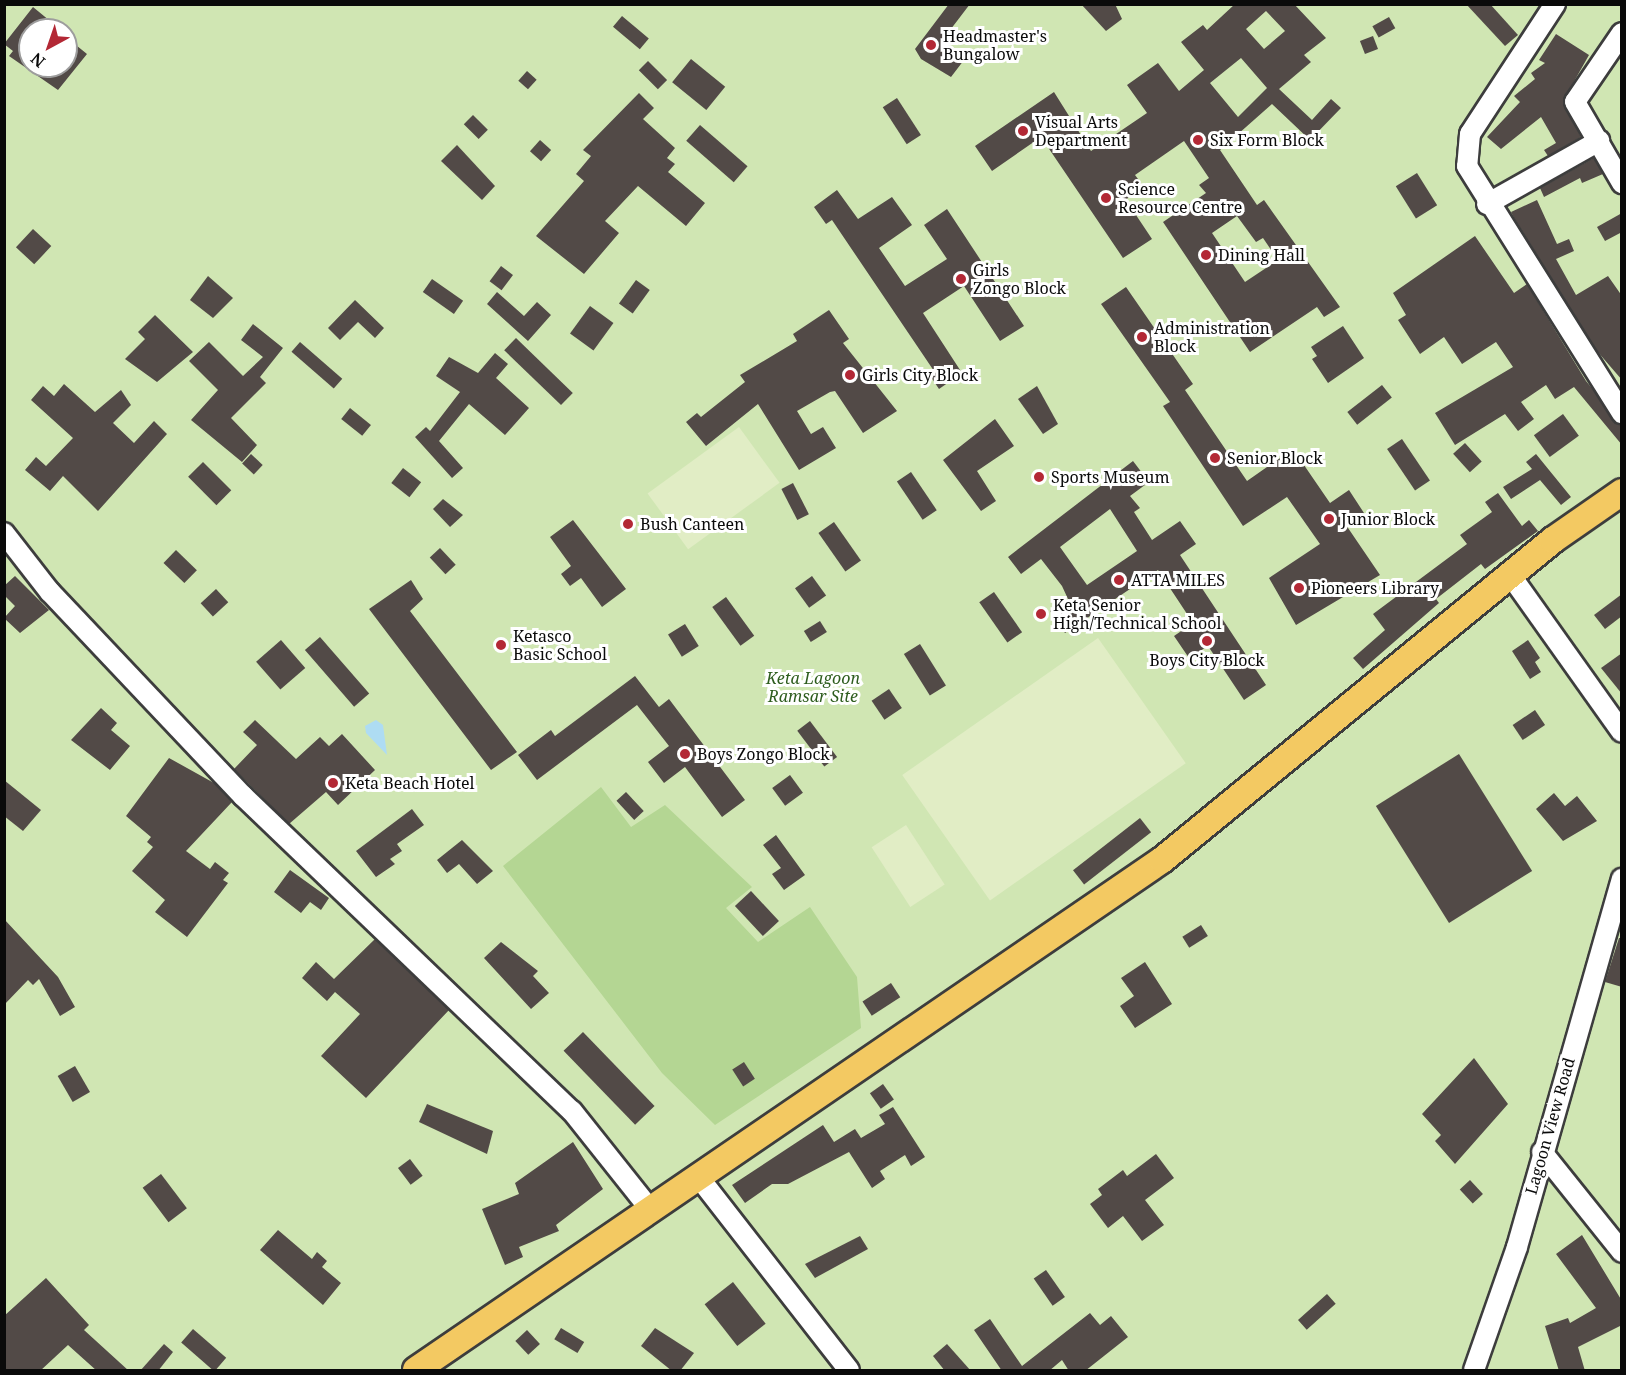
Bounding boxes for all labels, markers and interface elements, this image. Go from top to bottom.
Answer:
north arrow [18,18,78,78]
place label: Headmaster's Bungalow [943,26,1047,64]
marker: Headmaster's Bungalow [924,38,938,52]
text: N [26,48,50,73]
place label: Visual Arts Department [1035,112,1127,150]
marker: Visual Arts Department [1016,124,1030,138]
place label: Six Form Block [1210,130,1324,150]
marker: Six Form Block [1191,133,1205,147]
place label: Science Resource Centre [1118,179,1242,217]
marker: Science Resource Centre [1099,191,1113,205]
place label: Dining Hall [1218,245,1305,265]
marker: Dining Hall [1199,248,1213,262]
place label: Girls Zongo Block [973,260,1066,298]
marker: Girls Zongo Block [954,272,968,286]
place label: Administration Block [1154,318,1270,356]
marker: Administration Block [1135,330,1149,344]
place label: Girls City Block [862,365,978,385]
marker: Girls City Block [843,368,857,382]
place label: Senior Block [1227,448,1323,468]
marker: Senior Block [1208,451,1222,465]
place label: Sports Museum [1051,467,1170,487]
marker: Sports Museum [1032,470,1046,484]
place label: Junior Block [1341,509,1435,529]
marker: Junior Block [1322,512,1336,526]
place label: Bush Canteen [640,514,744,534]
marker: Bush Canteen [621,517,635,531]
place label: ATTA MILES [1131,570,1225,590]
marker: ATTA MILES [1112,573,1126,587]
place label: Pioneers Library [1311,578,1439,598]
marker: Pioneers Library [1292,581,1306,595]
place label: Keta Senior High/Technical School [1053,595,1221,633]
marker: Keta Senior High/Technical School [1034,607,1048,621]
place label: Ketasco Basic School [513,626,607,664]
marker: Boys City Block [1200,634,1214,648]
marker: Ketasco Basic School [494,638,508,652]
place label: Boys City Block [1149,650,1265,670]
park label: Keta Lagoon Ramsar Site [766,668,860,706]
place label: Boys Zongo Block [697,744,830,764]
marker: Boys Zongo Block [678,747,692,761]
place label: Keta Beach Hotel [345,773,475,793]
marker: Keta Beach Hotel [326,776,340,790]
street label: Lagoon View Road [1521,1055,1579,1197]

